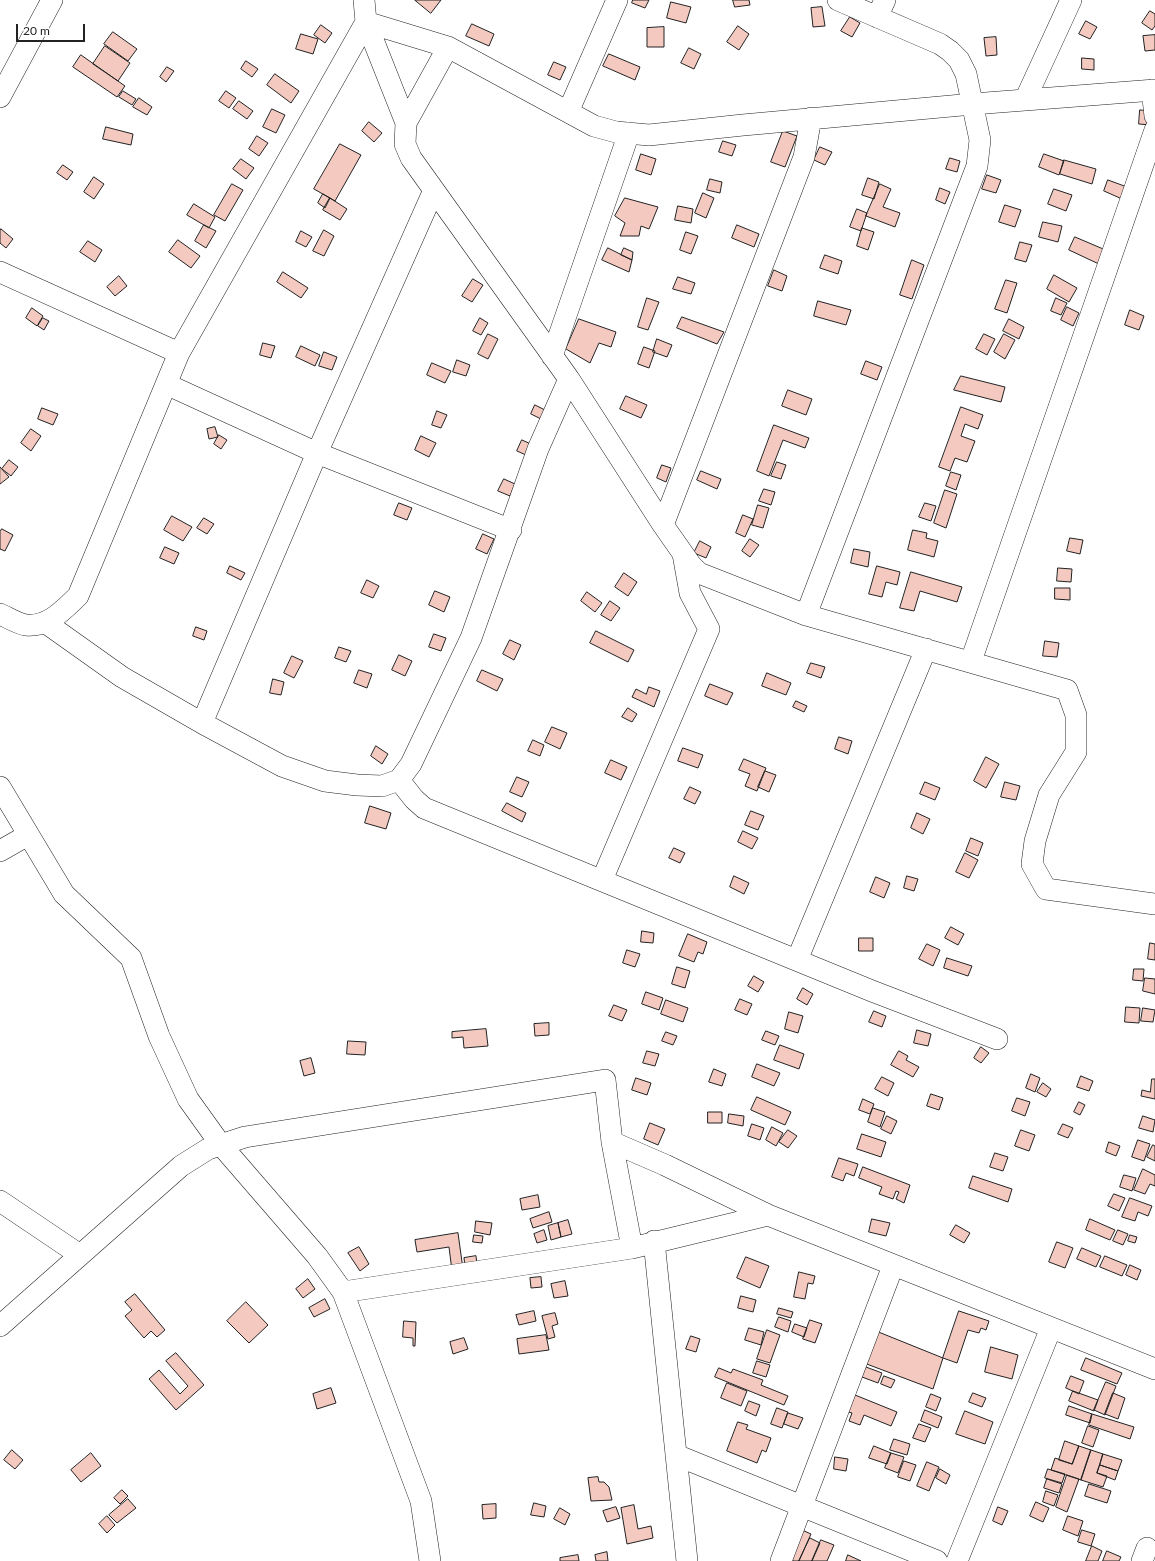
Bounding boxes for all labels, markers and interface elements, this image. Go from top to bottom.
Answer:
scale bar [18,16,87,42]
text: 20 m [23,23,50,38]

